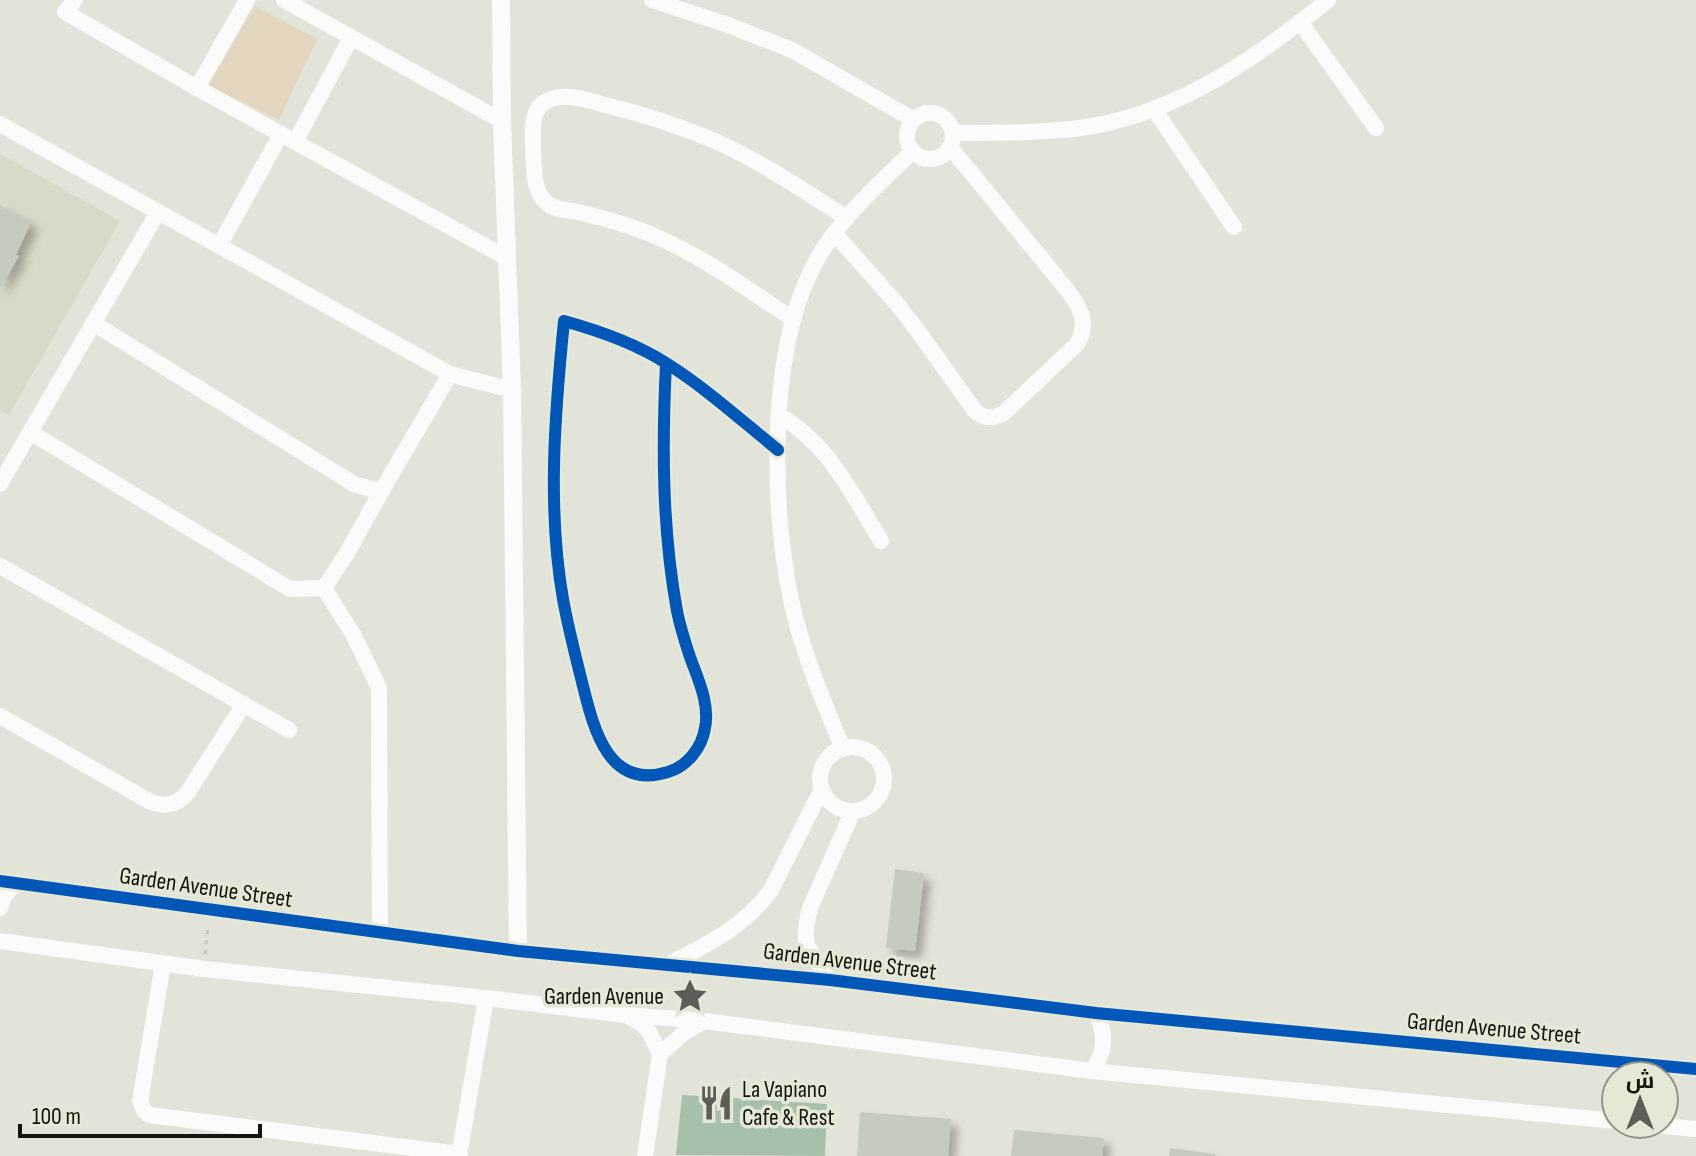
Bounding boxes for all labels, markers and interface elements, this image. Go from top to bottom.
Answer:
street label: Garden Avenue Street [118,861,294,914]
street label: Garden Avenue Street [762,936,938,987]
place icon: Garden Avenue [671,977,709,1015]
place label: Garden Avenue [544,982,664,1011]
street label: Garden Avenue Street [1406,1006,1582,1051]
north arrow [1600,1060,1680,1140]
text: ش [1626,1068,1654,1095]
place label: La Vapiano Cafe & Rest [742,1075,835,1132]
restaurant icon: La Vapiano Cafe & Rest [697,1084,735,1122]
scale bar [20,1088,260,1138]
text: 100 m [32,1102,81,1131]

